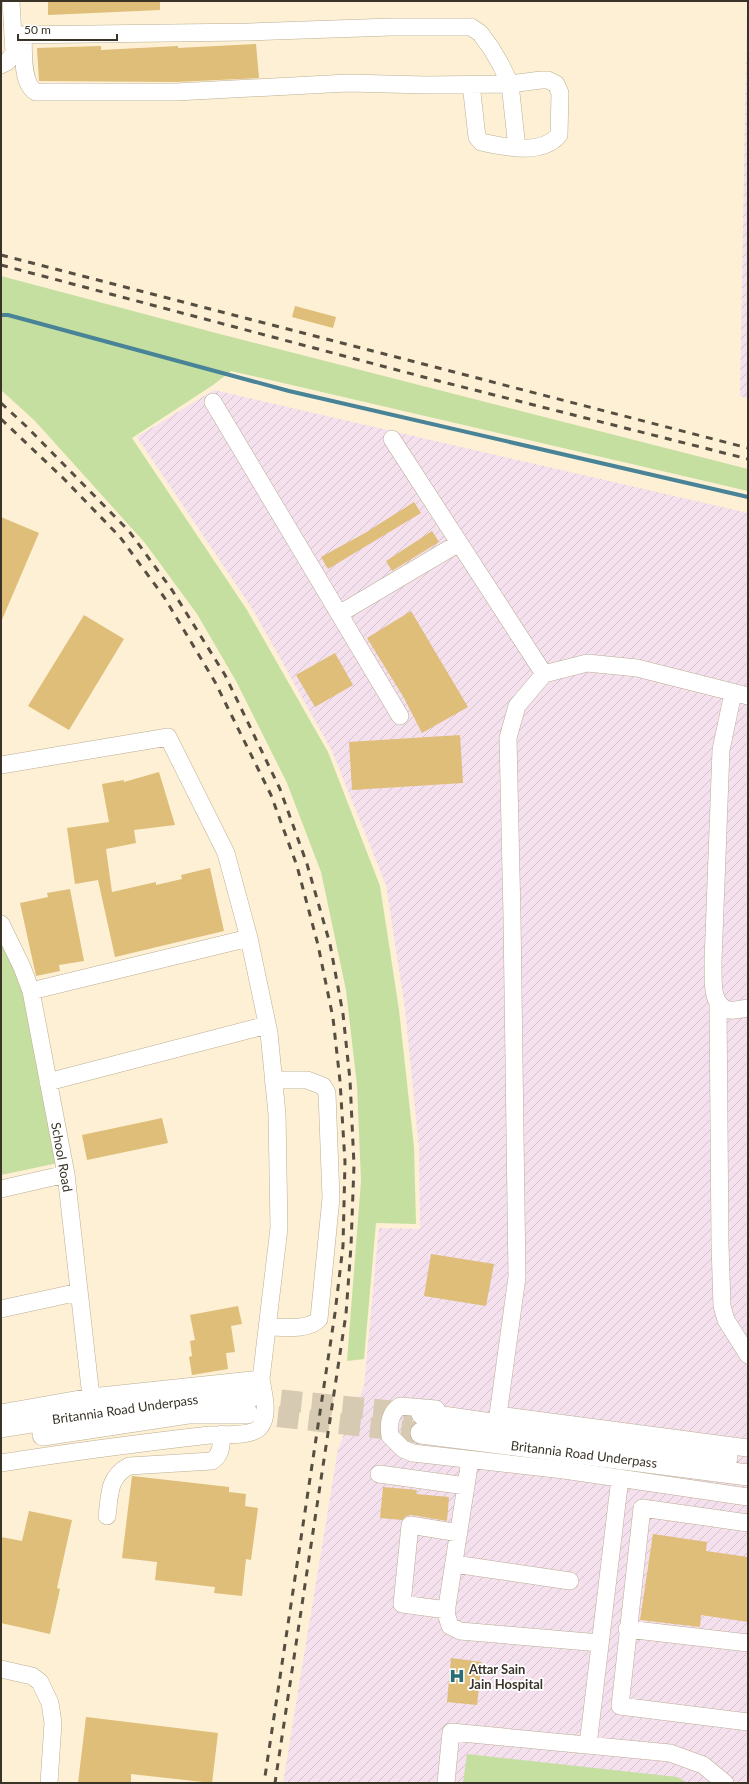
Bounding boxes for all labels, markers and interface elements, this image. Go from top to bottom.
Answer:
scale bar [18,16,117,42]
text: 50 m [24,22,51,37]
street label: School Road [48,1121,76,1193]
street label: Britannia Road Underpass [51,1391,199,1427]
street label: Britannia Road Underpass [510,1437,658,1471]
place label: Attar Sain Jain Hospital [468,1661,543,1692]
hospital icon: Attar Sain Jain Hospital [448,1667,466,1685]

